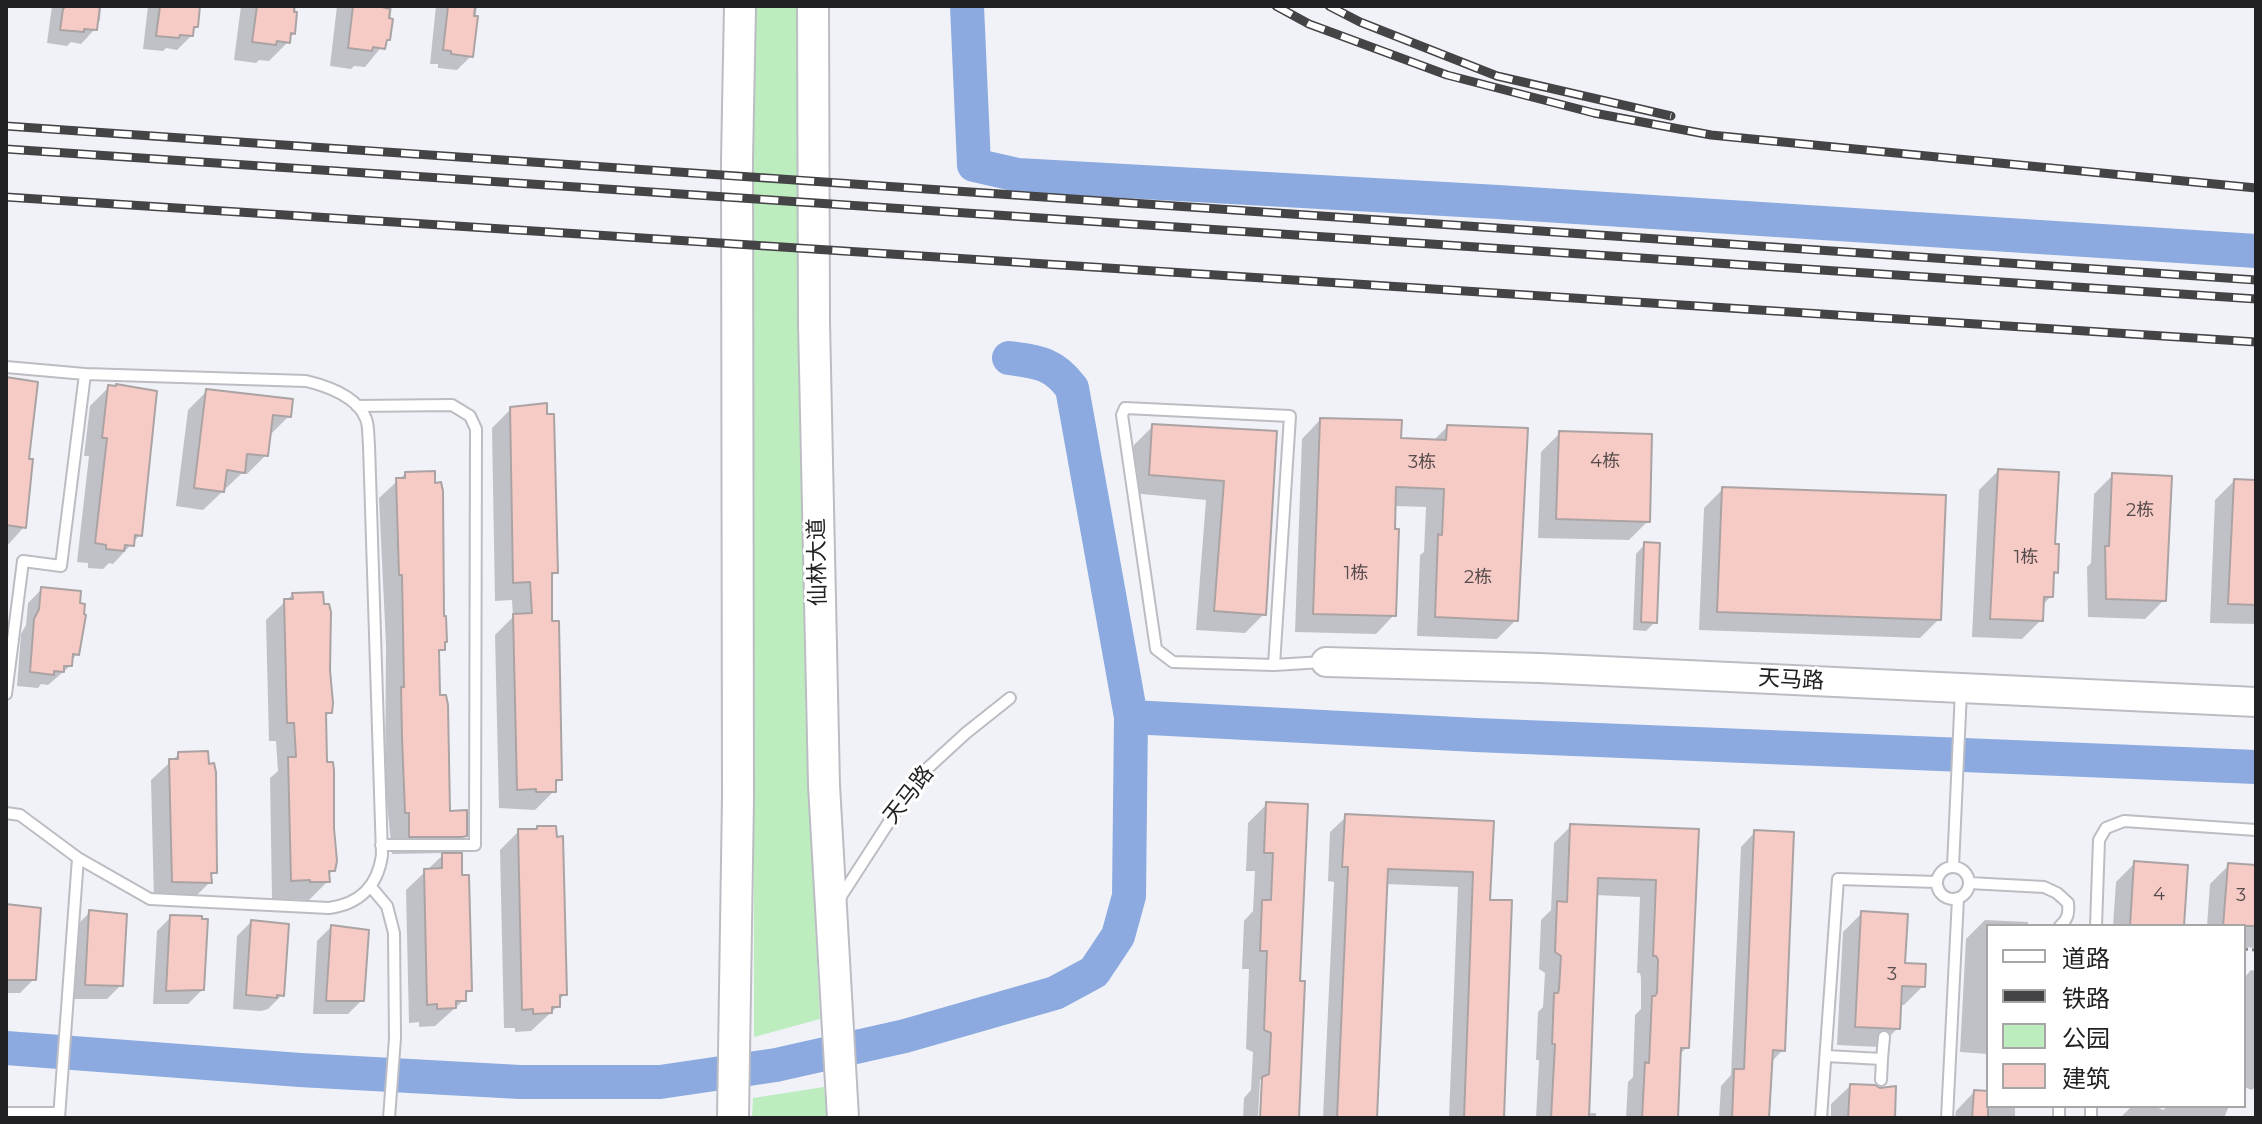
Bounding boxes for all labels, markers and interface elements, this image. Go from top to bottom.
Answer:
house number: 4栋 [1590,451,1620,473]
house number: 3栋 [1408,452,1436,474]
house number: 2栋 [2126,500,2154,522]
street label: 仙林大道 [804,518,832,606]
house number: 1栋 [2014,547,2038,569]
house number: 1栋 [1344,563,1368,585]
house number: 2栋 [1464,567,1492,589]
street label: 天马路 [1757,665,1825,695]
street label: 天马路 [878,761,940,829]
house number: 4 [2153,884,2165,906]
house number: 3 [2236,885,2246,907]
legend [1986,924,2246,1108]
text: 道路 [2062,944,2110,973]
house number: 3 [1887,964,1897,986]
text: 铁路 [2062,984,2110,1013]
text: 公园 [2062,1024,2110,1053]
text: 建筑 [2062,1064,2110,1093]

